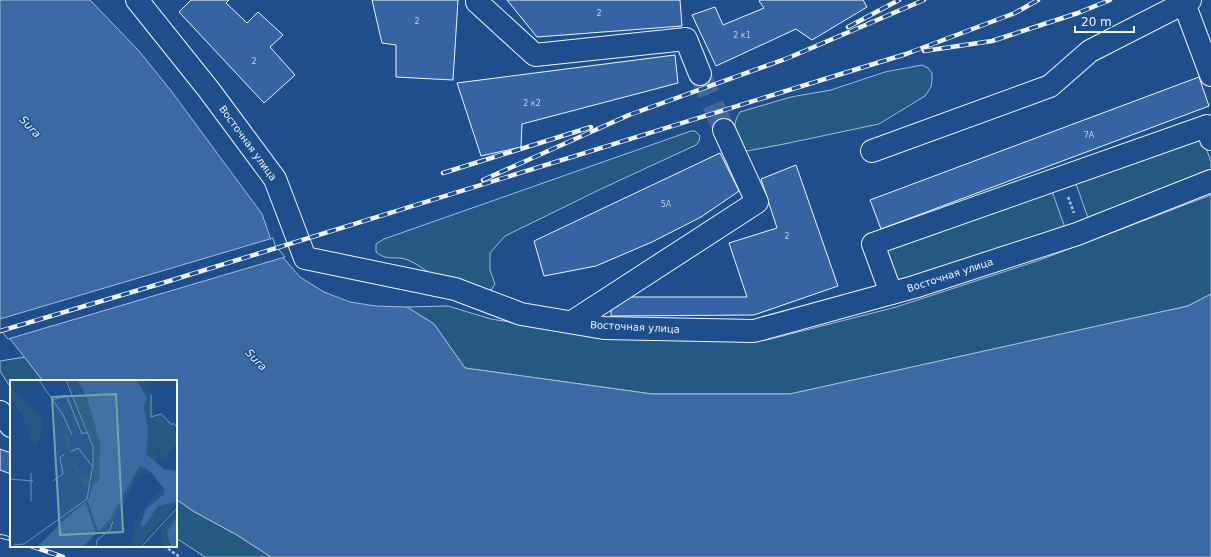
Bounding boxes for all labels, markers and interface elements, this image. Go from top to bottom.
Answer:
scale bar [1075,8,1134,34]
house number: 2 [596,9,602,18]
text: 20 m [1081,15,1112,29]
house number: 2 [414,17,420,26]
house number: 2 к1 [733,31,751,40]
house number: 2 [251,57,257,66]
house number: 2 к2 [523,99,541,108]
street label: Восточная улица [217,103,279,183]
water label: Sura [17,113,44,141]
house number: 7А [1084,131,1095,140]
house number: 5А [661,200,672,209]
house number: 2 [784,232,790,241]
street label: Восточная улица [906,256,994,294]
street label: Восточная улица [590,319,680,335]
water label: Sura [243,346,270,374]
inset map [10,380,177,547]

